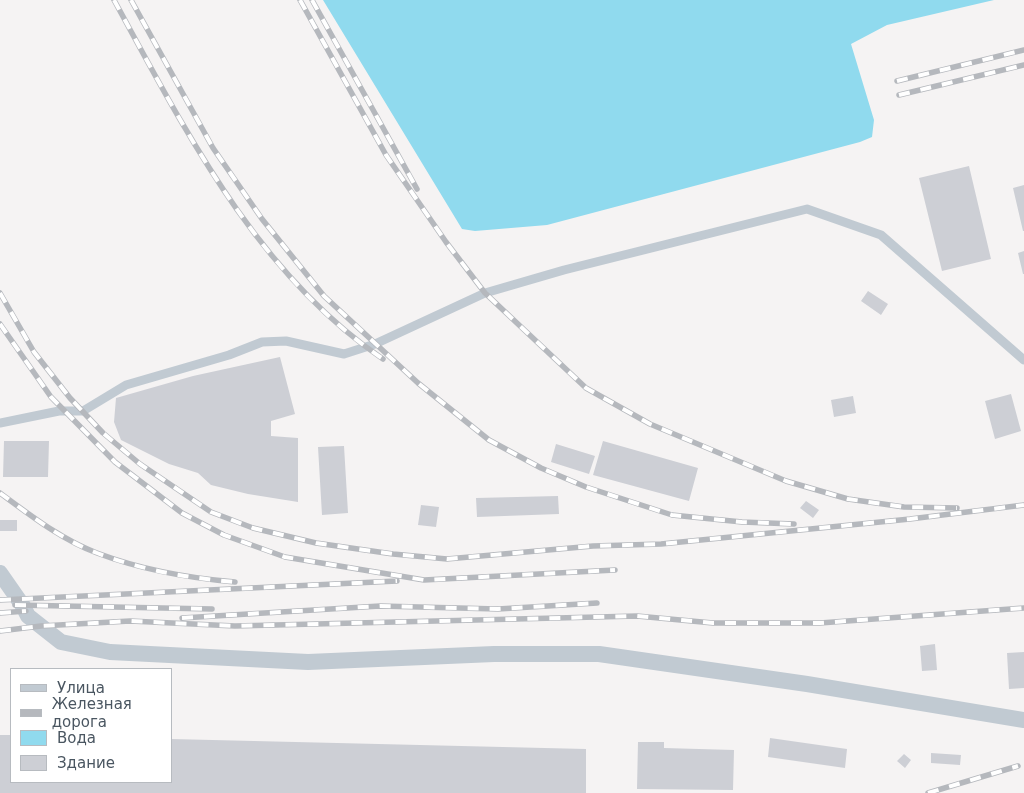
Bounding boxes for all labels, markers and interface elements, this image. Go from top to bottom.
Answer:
legend [10,668,172,783]
text: Улица [57,679,105,697]
text: Железная дорога [52,695,132,731]
text: Вода [57,729,96,747]
text: Здание [57,754,115,772]

